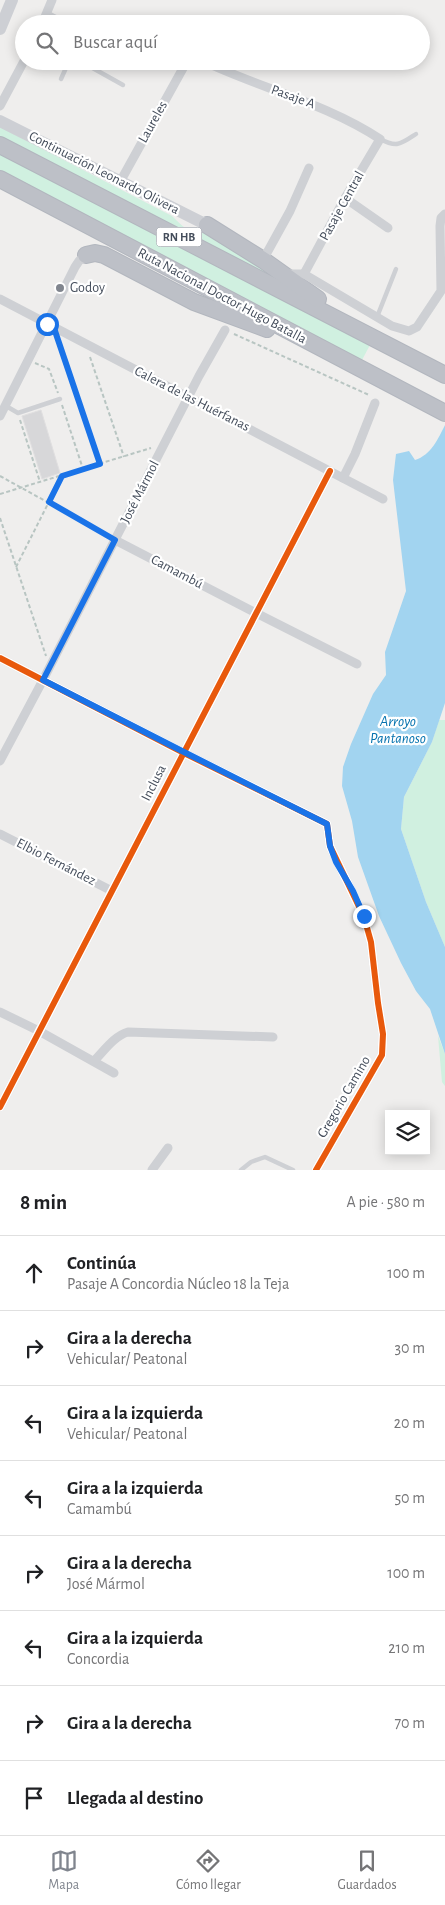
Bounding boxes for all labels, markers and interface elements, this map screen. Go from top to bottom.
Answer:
search box [15,15,430,70]
icon: search [33,29,61,57]
text: Buscar aquí [73,33,158,52]
street label: Pasaje A [269,83,317,111]
street label: Laureles [136,99,170,145]
street label: Continuación Leonardo Olivera [27,129,182,217]
street label: Pasaje Central [317,169,367,243]
road number: RN HB [156,228,202,246]
street label: Ruta Nacional Doctor Hugo Batalla [135,246,309,347]
place label: Godoy [70,281,105,295]
marker: Godoy [54,282,66,294]
route start [36,313,59,336]
street label: Calera de las Huérfanas [132,364,252,434]
street label: José Mármol [118,458,162,526]
street label: Camambú [149,553,205,591]
water label: Arroyo Pantanoso [370,714,426,746]
street label: Inclusa [139,762,169,803]
street label: Elbio Fernández [14,836,98,888]
route end [353,905,376,928]
street label: Gregorio Camino [315,1054,373,1140]
map controls [385,1110,430,1155]
button: layers [385,1110,430,1155]
text: 8 min [20,1192,67,1213]
text: A pie · 580 m [347,1194,425,1210]
text: Continúa [67,1254,136,1273]
icon: ahead [20,1259,48,1287]
text: 100 m [387,1265,425,1281]
text: Pasaje A Concordia Núcleo 18 la Teja [67,1276,289,1292]
text: Gira a la derecha [67,1329,192,1348]
icon: right [20,1334,48,1362]
text: 30 m [395,1340,425,1356]
text: Vehicular/ Peatonal [67,1351,187,1367]
text: Gira a la izquierda [67,1404,203,1423]
icon: left [20,1409,48,1437]
text: 20 m [394,1415,425,1431]
text: Vehicular/ Peatonal [67,1426,187,1442]
text: Gira a la izquierda [67,1479,203,1498]
icon: left [20,1484,48,1512]
text: 50 m [394,1490,425,1506]
text: Camambú [67,1501,132,1517]
text: Gira a la derecha [67,1554,192,1573]
icon: right [20,1559,48,1587]
text: 100 m [387,1565,425,1581]
text: José Mármol [67,1576,145,1592]
text: Gira a la izquierda [67,1629,203,1648]
icon: left [20,1634,48,1662]
text: 210 m [388,1640,425,1656]
text: Concordia [67,1651,130,1667]
icon: right [20,1709,48,1737]
text: Gira a la derecha [67,1714,192,1733]
text: 70 m [394,1715,425,1731]
icon: arrive [20,1784,48,1812]
text: Llegada al destino [67,1789,204,1808]
tab: Mapa [48,1847,79,1894]
tab: Cómo llegar [176,1847,241,1894]
tab: Guardados [338,1847,397,1894]

